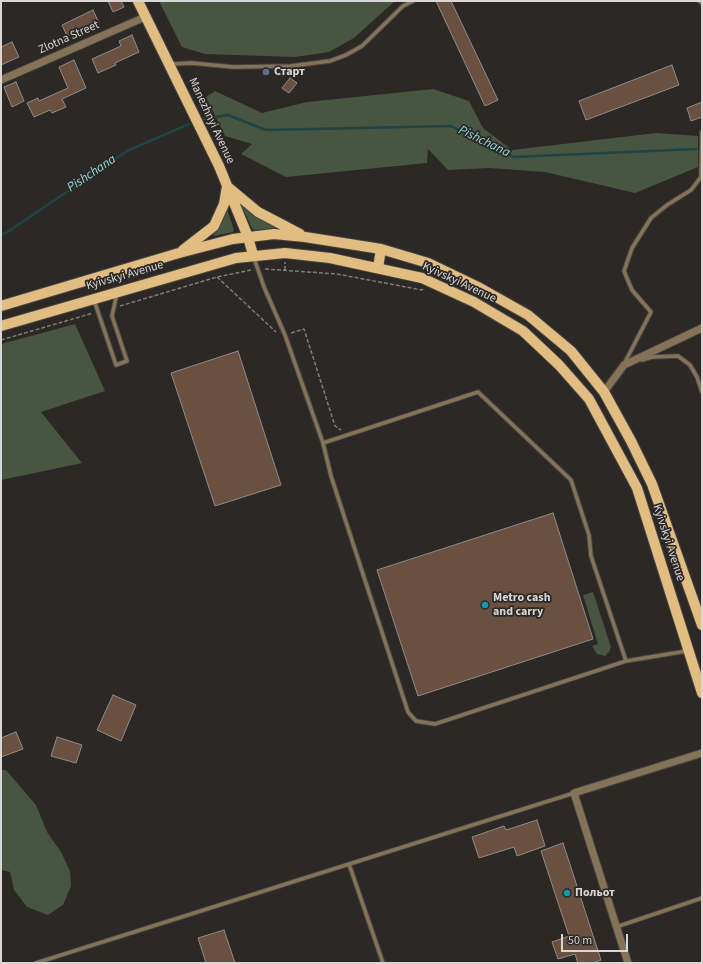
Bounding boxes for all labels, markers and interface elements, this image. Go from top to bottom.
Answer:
street label: Zlotna Street [36,18,102,58]
place label: Старт [274,65,305,79]
marker: Старт [261,67,271,77]
street label: Manezhnyi Avenue [185,76,237,166]
water label: Pishchana [456,123,512,161]
water label: Pishchana [65,152,119,196]
street label: Kyivskyi Avenue [85,258,165,294]
street label: Kyivskyi Avenue [420,260,498,306]
street label: Kyivskyi Avenue [649,503,687,583]
place label: Metro cash and carry [493,591,551,619]
marker: Metro cash and carry [480,600,490,610]
place label: Польот [575,886,615,900]
marker: Польот [562,888,572,898]
scale bar [563,926,630,952]
text: 50 m [568,932,592,949]

